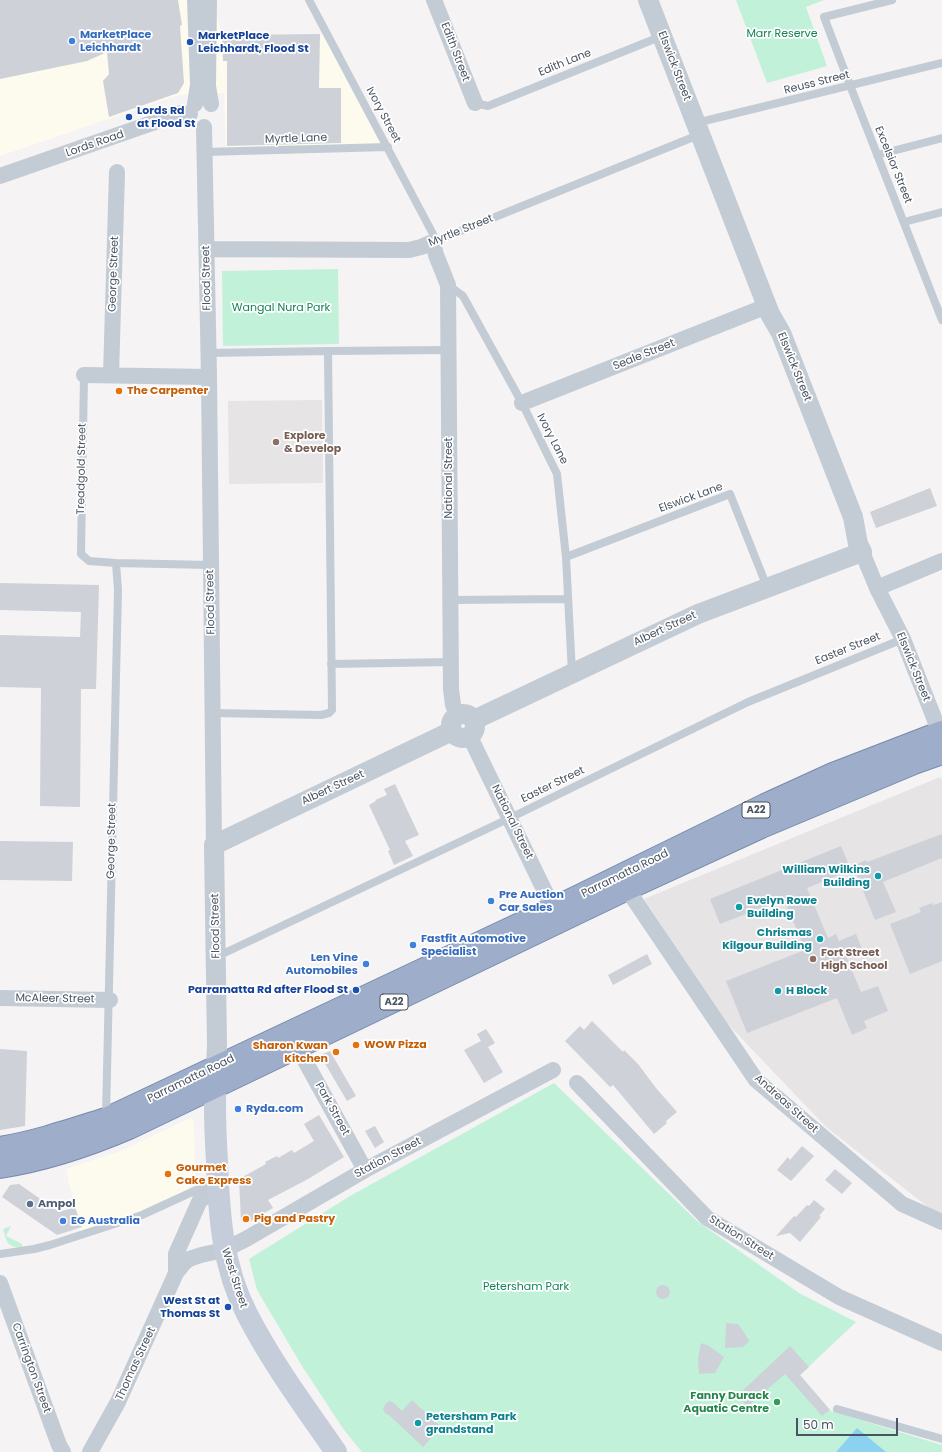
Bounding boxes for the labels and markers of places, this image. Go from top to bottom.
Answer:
place label: MarketPlace Leichhardt [80,28,151,54]
place label: MarketPlace Leichhardt, Flood St [198,29,309,55]
marker: MarketPlace Leichhardt [67,36,77,46]
marker: MarketPlace Leichhardt, Flood St [185,37,195,47]
place label: Lords Rd at Flood St [137,104,196,130]
marker: Lords Rd at Flood St [124,112,134,122]
place label: The Carpenter [127,384,208,398]
marker: The Carpenter [114,386,124,396]
place label: Explore & Develop [284,429,341,455]
marker: Explore & Develop [271,437,281,447]
place label: William Wilkins Building [782,863,870,889]
marker: William Wilkins Building [873,871,883,881]
place label: Pre Auction Car Sales [499,888,564,914]
place label: Evelyn Rowe Building [747,894,817,920]
marker: Pre Auction Car Sales [486,896,496,906]
marker: Evelyn Rowe Building [734,902,744,912]
place label: Chrismas Kilgour Building [722,926,812,952]
place label: Fastfit Automotive Specialist [421,932,526,958]
marker: Chrismas Kilgour Building [815,934,825,944]
marker: Fastfit Automotive Specialist [408,940,418,950]
place label: Fort Street High School [821,946,888,972]
place label: Len Vine Automobiles [285,951,358,977]
marker: Fort Street High School [808,954,818,964]
marker: Len Vine Automobiles [361,959,371,969]
place label: Parramatta Rd after Flood St [188,983,348,997]
place label: H Block [786,984,827,998]
marker: Parramatta Rd after Flood St [351,985,361,995]
marker: H Block [773,986,783,996]
place label: WOW Pizza [364,1038,427,1052]
place label: Sharon Kwan Kitchen [253,1039,328,1065]
marker: WOW Pizza [351,1040,361,1050]
marker: Sharon Kwan Kitchen [331,1047,341,1057]
place label: Ryda.com [246,1102,303,1116]
marker: Ryda.com [233,1104,243,1114]
place label: Gourmet Cake Express [176,1161,251,1187]
marker: Gourmet Cake Express [163,1169,173,1179]
place label: Ampol [38,1197,75,1211]
marker: Ampol [25,1199,35,1209]
place label: Pig and Pastry [254,1212,335,1226]
place label: EG Australia [71,1214,140,1228]
marker: Pig and Pastry [241,1214,251,1224]
marker: EG Australia [58,1216,68,1226]
place label: West St at Thomas St [160,1294,220,1320]
marker: West St at Thomas St [223,1302,233,1312]
place label: Fanny Durack Aquatic Centre [683,1389,769,1415]
marker: Fanny Durack Aquatic Centre [772,1397,782,1407]
place label: Petersham Park grandstand [426,1410,516,1436]
marker: Petersham Park grandstand [413,1418,423,1428]

